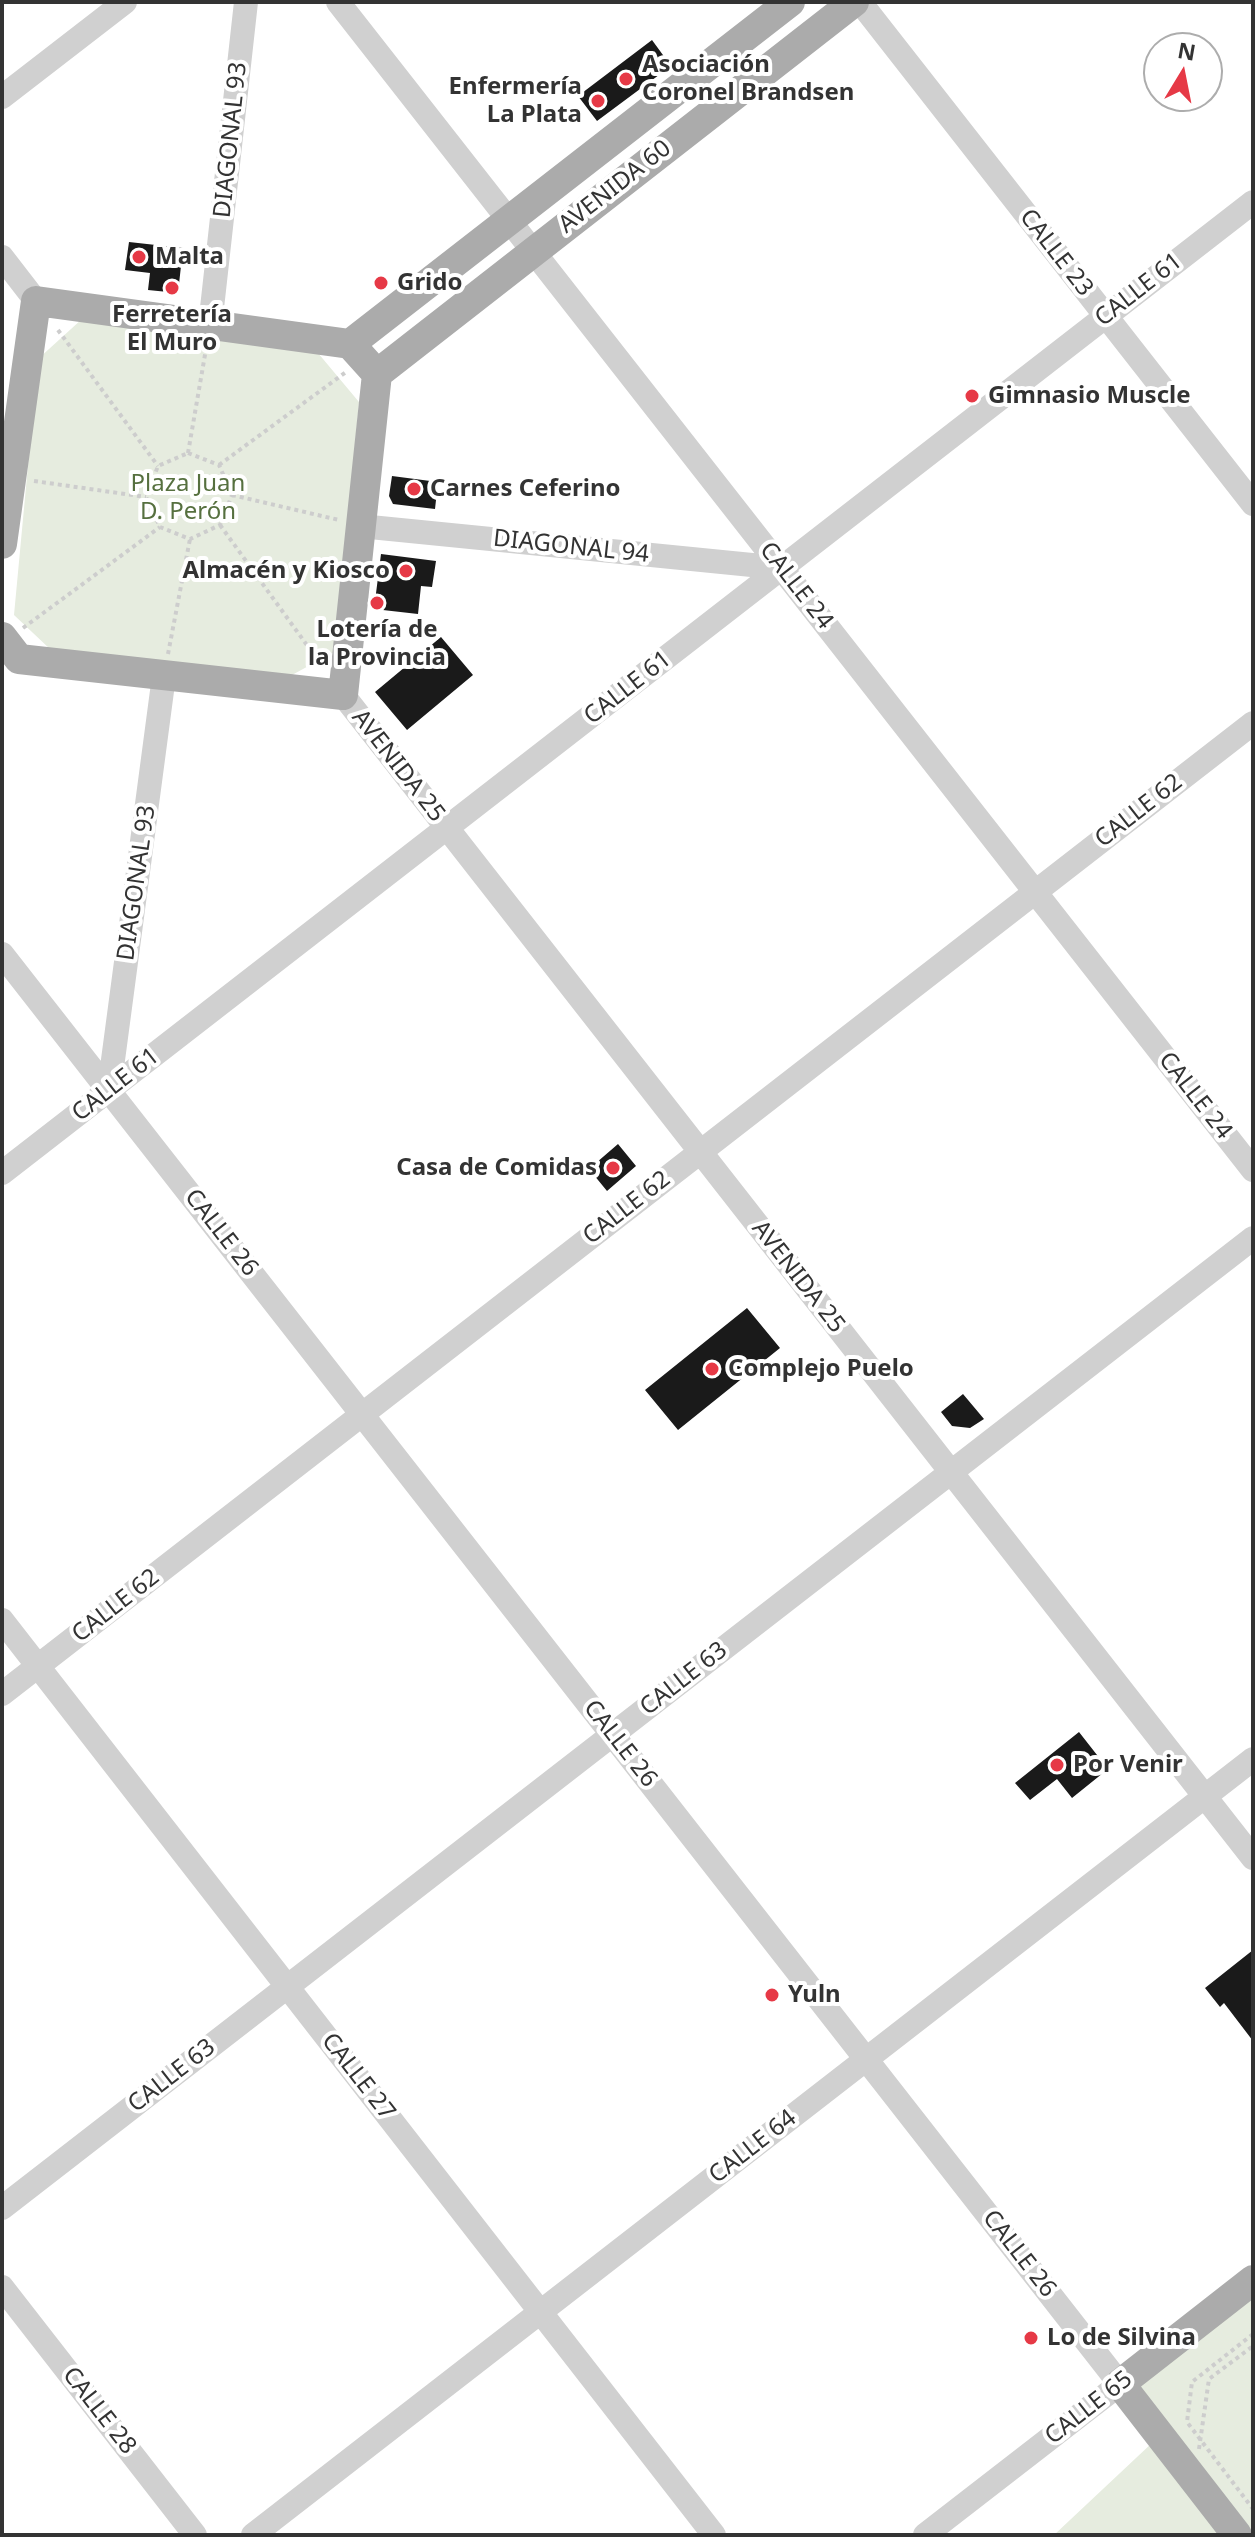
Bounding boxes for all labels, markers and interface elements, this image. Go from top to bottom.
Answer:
north arrow [1143,32,1223,112]
text: N [1175,34,1198,67]
place label: Asociación Coronel Brandsen [642,51,854,107]
street label: DIAGONAL 93 [208,61,254,219]
marker: Asociación Coronel Brandsen [617,70,635,88]
place label: Enfermería La Plata [449,73,582,129]
marker: Enfermería La Plata [589,92,607,110]
street label: AVENIDA 60 [553,134,677,240]
street label: CALLE 23 [1013,204,1099,302]
place label: Malta [155,243,224,271]
street label: CALLE 61 [1090,247,1188,333]
marker: Malta [130,248,148,266]
place label: Grido [397,269,462,297]
marker: Grido [372,274,390,292]
marker: Ferretería El Muro [163,279,181,297]
place label: Ferretería El Muro [112,301,232,357]
place label: Gimnasio Muscle [988,382,1191,410]
marker: Gimnasio Muscle [963,387,981,405]
park label: Plaza Juan D. Perón [131,470,245,526]
place label: Carnes Ceferino [430,475,621,503]
marker: Carnes Ceferino [405,480,423,498]
street label: DIAGONAL 94 [492,524,650,570]
street label: CALLE 24 [753,537,839,635]
place label: Almacén y Kiosco [182,557,390,585]
marker: Almacén y Kiosco [397,562,415,580]
marker: Lotería de la Provincia [368,594,386,612]
place label: Lotería de la Provincia [308,616,446,672]
street label: CALLE 61 [579,645,677,731]
street label: AVENIDA 25 [345,704,451,828]
street label: CALLE 62 [1090,768,1188,854]
street label: DIAGONAL 93 [112,803,162,963]
street label: CALLE 61 [67,1042,165,1128]
street label: CALLE 24 [1152,1047,1238,1145]
place label: Casa de Comidas [396,1154,597,1182]
marker: Casa de Comidas [604,1159,622,1177]
street label: CALLE 62 [578,1165,676,1251]
street label: CALLE 26 [178,1184,264,1282]
street label: AVENIDA 25 [745,1215,851,1339]
place label: Complejo Puelo [728,1355,914,1383]
marker: Complejo Puelo [703,1360,721,1378]
street label: CALLE 62 [67,1563,165,1649]
street label: CALLE 63 [635,1636,733,1722]
street label: CALLE 26 [577,1695,663,1793]
place label: Por Venir [1073,1751,1183,1779]
marker: Por Venir [1048,1756,1066,1774]
place label: Yuln [788,1981,841,2009]
marker: Yuln [763,1986,781,2004]
street label: CALLE 27 [315,2028,401,2126]
street label: CALLE 63 [123,2033,221,2119]
street label: CALLE 64 [704,2104,802,2190]
street label: CALLE 26 [976,2205,1062,2303]
place label: Lo de Silvina [1047,2324,1196,2352]
marker: Lo de Silvina [1022,2329,1040,2347]
street label: CALLE 28 [56,2362,142,2460]
street label: CALLE 65 [1040,2365,1138,2451]

